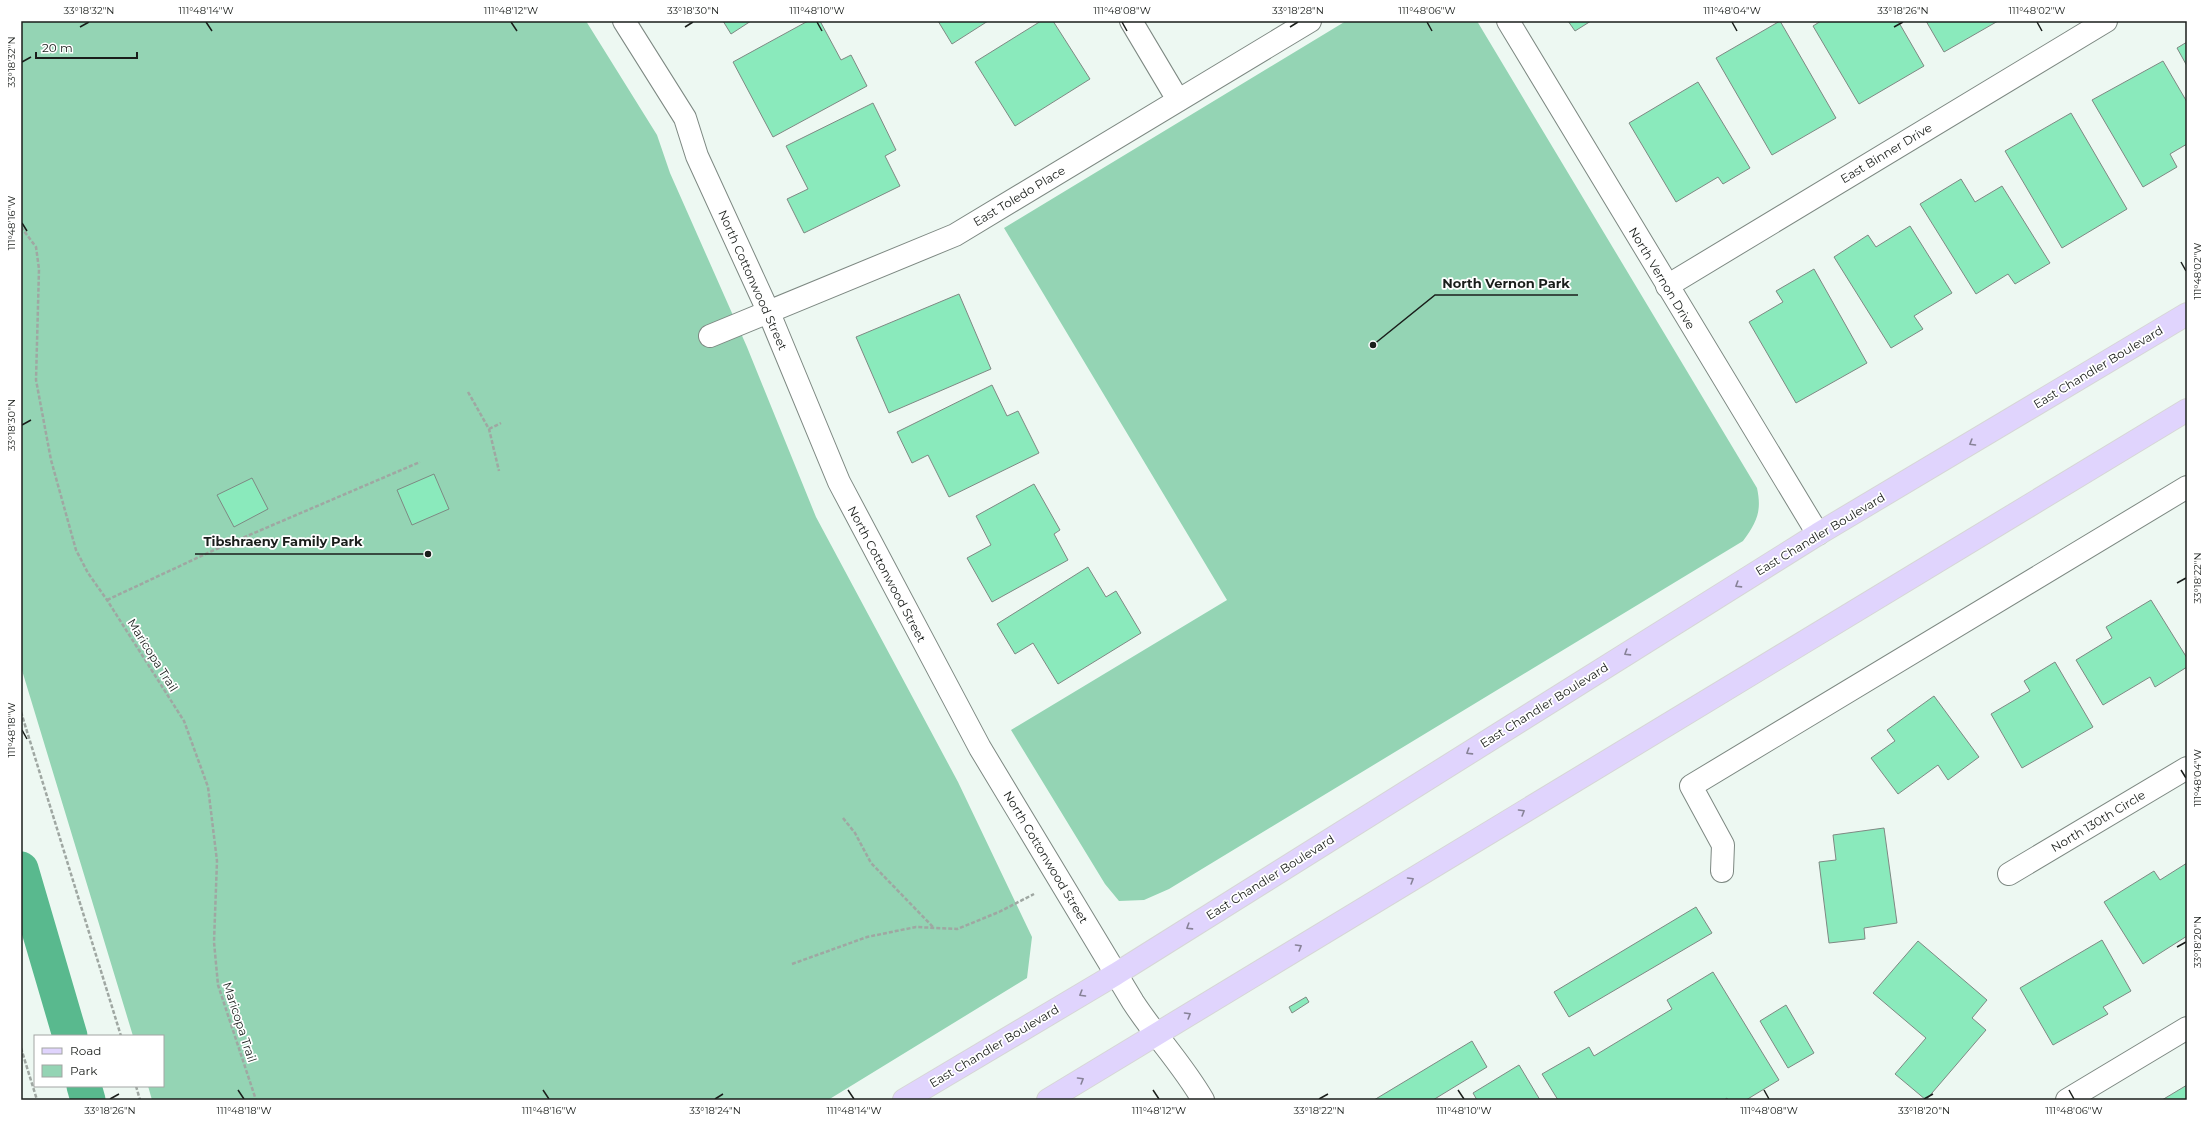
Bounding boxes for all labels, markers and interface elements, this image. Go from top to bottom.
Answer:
text: 33°18'32"N [63,4,115,17]
text: 111°48'14"W [179,4,234,17]
text: 111°48'12"W [484,4,538,17]
text: 33°18'30"N [667,4,719,17]
text: 111°48'10"W [789,4,845,17]
text: 111°48'08"W [1093,4,1151,17]
text: 33°18'28"N [1272,4,1324,17]
text: 111°48'06"W [1398,4,1456,17]
text: 111°48'04"W [1703,4,1761,17]
text: 33°18'26"N [1877,4,1929,17]
text: 111°48'02"W [2009,4,2065,17]
scale bar [36,34,137,60]
text: 33°18'32"N [5,36,18,88]
text: 20 m [42,40,73,55]
street label: East Binner Drive [1838,120,1934,186]
street label: East Toledo Place [970,163,1068,229]
text: 111°48'16"W [5,196,18,250]
street label: North Cottonwood Street [715,208,791,353]
street label: North Vernon Drive [1626,224,1698,332]
text: 111°48'02"W [2191,243,2204,299]
callout: North Vernon Park [1435,270,1578,295]
text: North Vernon Park [1442,275,1570,291]
street label: East Chandler Boulevard [2031,322,2165,412]
text: 33°18'30"N [5,399,18,451]
one-way arrow [1969,438,1976,446]
street label: East Chandler Boulevard [1753,489,1887,579]
street label: North Cottonwood Street [845,503,929,645]
callout: Tibshraeny Family Park [195,529,370,554]
text: Tibshraeny Family Park [204,533,363,549]
text: 33°18'22"N [2191,552,2204,604]
one-way arrow [1735,580,1742,587]
street label: Maricopa Trail [124,616,182,694]
one-way arrow [1624,649,1631,656]
street label: East Chandler Boulevard [1477,659,1611,751]
text: 111°48'18"W [5,702,18,758]
one-way arrow [1466,747,1473,754]
text: 111°48'04"W [2191,749,2204,807]
street label: North 130th Circle [2048,787,2148,855]
street label: North Cottonwood Street [1000,788,1092,926]
one-way arrow [1518,810,1525,817]
street label: East Chandler Boulevard [1203,831,1337,923]
one-way arrow [1406,877,1413,884]
text: 33°18'20"N [2191,916,2204,968]
one-way arrow [1187,922,1194,929]
one-way arrow [1295,945,1302,952]
street label: Maricopa Trail [220,980,260,1064]
one-way arrow [1079,989,1086,996]
street label: East Chandler Boulevard [927,1001,1061,1091]
one-way arrow [1184,1012,1191,1019]
legend [34,1035,164,1087]
text: Road [70,1043,101,1058]
text: Park [70,1063,98,1078]
one-way arrow [1077,1077,1084,1084]
text: 33°18'26"N [84,1104,136,1117]
text: 111°48'18"W [216,1104,272,1117]
text: 111°48'16"W [522,1104,576,1117]
text: 33°18'24"N [689,1104,741,1117]
text: 111°48'14"W [827,1104,882,1117]
text: 111°48'12"W [1132,1104,1186,1117]
text: 33°18'22"N [1293,1104,1345,1117]
text: 111°48'10"W [1436,1104,1492,1117]
text: 111°48'08"W [1740,1104,1798,1117]
text: 33°18'20"N [1898,1104,1950,1117]
text: 111°48'06"W [2045,1104,2103,1117]

